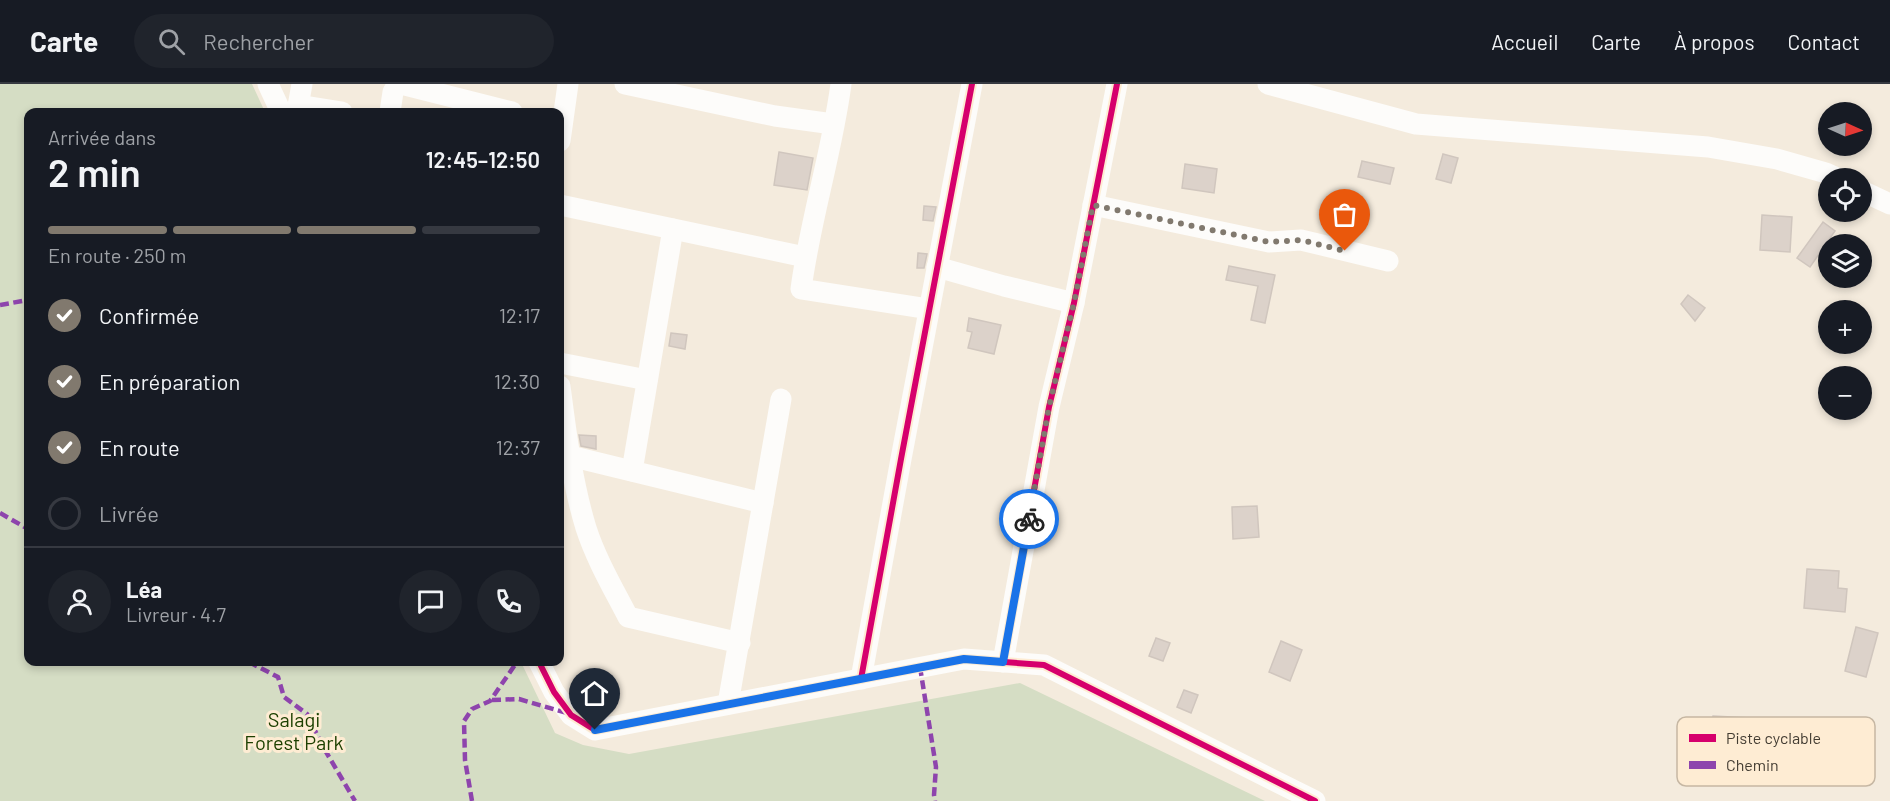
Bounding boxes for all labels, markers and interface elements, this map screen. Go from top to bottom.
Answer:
search box [134,14,554,68]
text: Carte [30,24,98,58]
icon: search [155,25,188,58]
text: Rechercher [203,28,314,54]
text: Accueil [1491,29,1558,54]
text: Carte [1591,29,1641,54]
text: À propos [1674,29,1755,54]
text: Contact [1788,29,1860,54]
north arrow [1818,102,1872,156]
map controls [1818,102,1872,420]
text: Arrivée dans [48,125,156,149]
text: 12:45–12:50 [426,146,540,172]
text: 2 min [48,148,141,195]
button: locate [1818,168,1872,222]
pin [1319,189,1370,251]
icon: bag [1328,198,1361,231]
button: layers [1818,234,1872,288]
text: En route · 250 m [48,243,186,267]
icon: check [48,299,81,332]
button: + [1818,300,1872,354]
text: Confirmée [99,302,199,328]
text: 12:17 [499,303,540,327]
icon: check [48,365,81,398]
button: − [1818,366,1872,420]
text: En préparation [99,368,240,394]
text: 12:30 [494,369,540,393]
icon: check [48,431,81,464]
text: En route [99,434,180,460]
text: 12:37 [496,435,540,459]
courier [999,489,1059,549]
text: Livrée [99,500,159,526]
icon: bike [1013,503,1046,536]
button: person [48,570,111,633]
button: chat [399,570,462,633]
button: phone [477,570,540,633]
text: Léa [126,576,162,602]
text: Livreur · 4.7 [126,602,226,626]
pin [569,668,620,730]
icon: home [578,677,611,710]
park label: Salagi Forest Park [244,707,344,754]
legend [1677,717,1875,786]
text: Piste cyclable [1726,728,1821,747]
text: Chemin [1726,755,1779,774]

